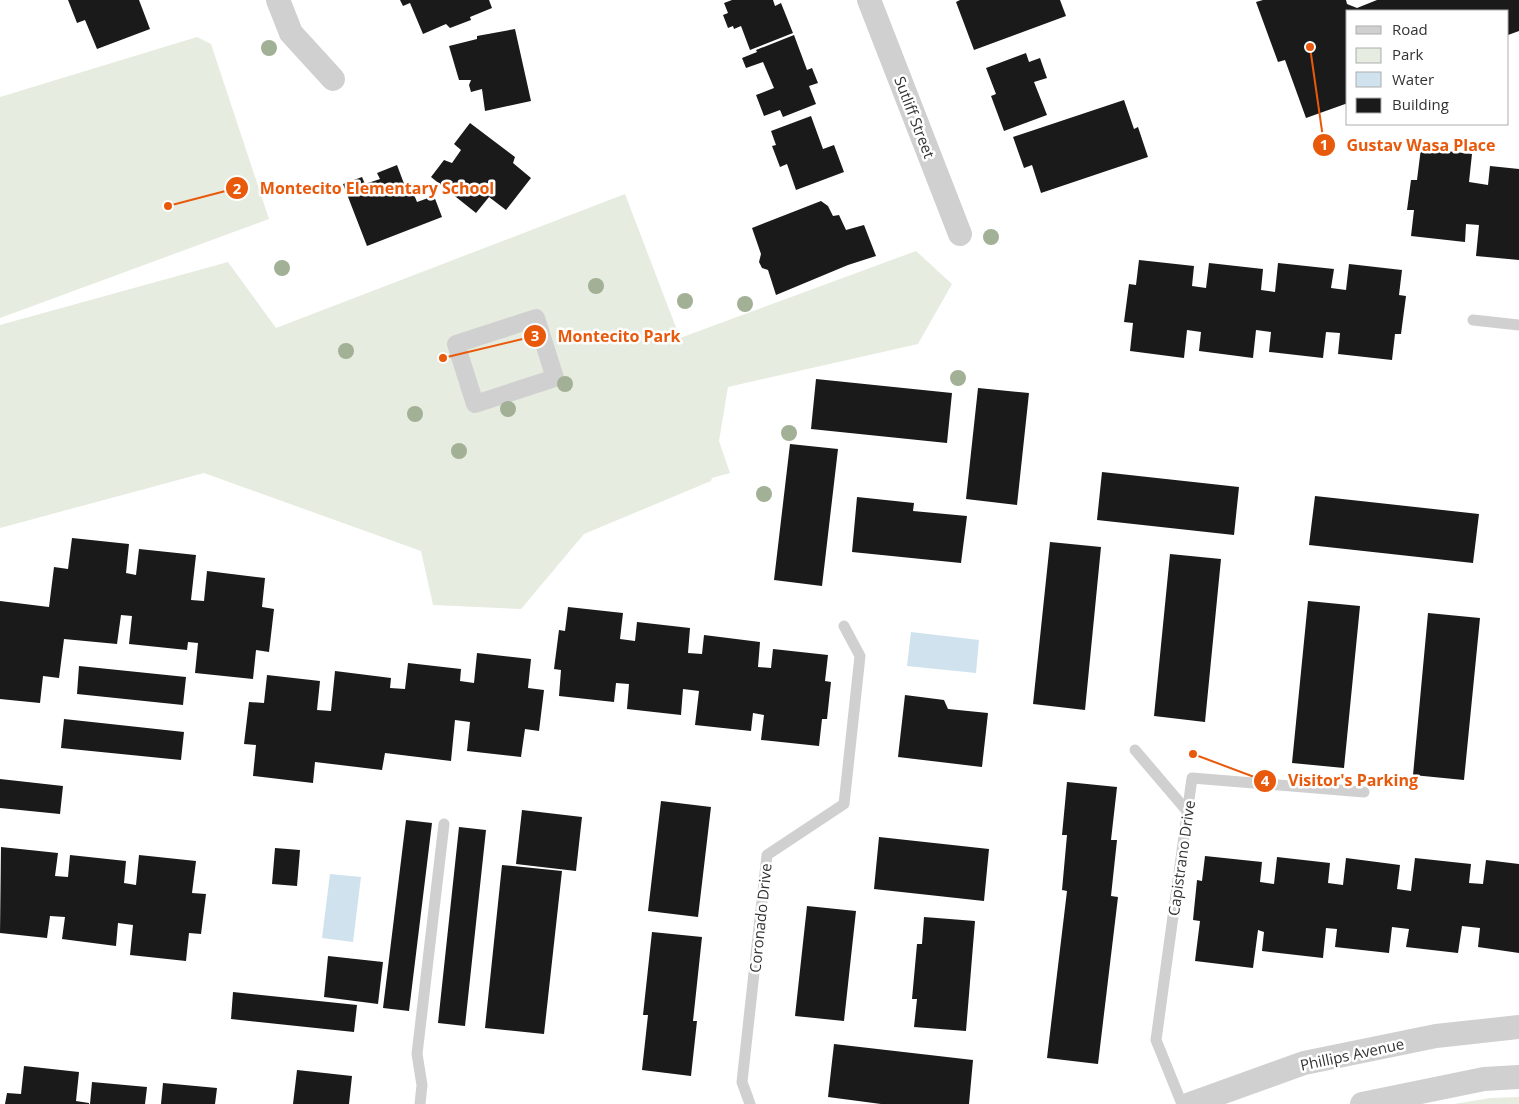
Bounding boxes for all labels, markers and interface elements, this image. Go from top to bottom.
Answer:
legend [1346,10,1509,125]
text: Road [1392,19,1428,39]
text: Park [1392,44,1423,64]
text: Water [1392,69,1434,89]
street label: Sutliff Street [890,73,940,161]
text: Building [1392,94,1449,114]
callout: Gustav Wasa Place [1311,129,1505,160]
text: 1 [1320,134,1328,154]
text: Gustav Wasa Place [1346,134,1496,156]
callout: Montecito Elementary School [225,173,504,204]
text: Montecito Elementary School [260,177,494,199]
text: 2 [233,178,242,198]
callout: Montecito Park [523,320,691,351]
text: 3 [531,325,539,345]
text: Montecito Park [558,325,681,347]
callout: Visitor's Parking [1253,765,1428,796]
text: Visitor's Parking [1288,769,1418,791]
text: 4 [1261,770,1270,790]
street label: Capistrano Drive [1163,799,1199,917]
street label: Coronado Drive [744,862,776,974]
street label: Phillips Avenue [1298,1033,1406,1075]

